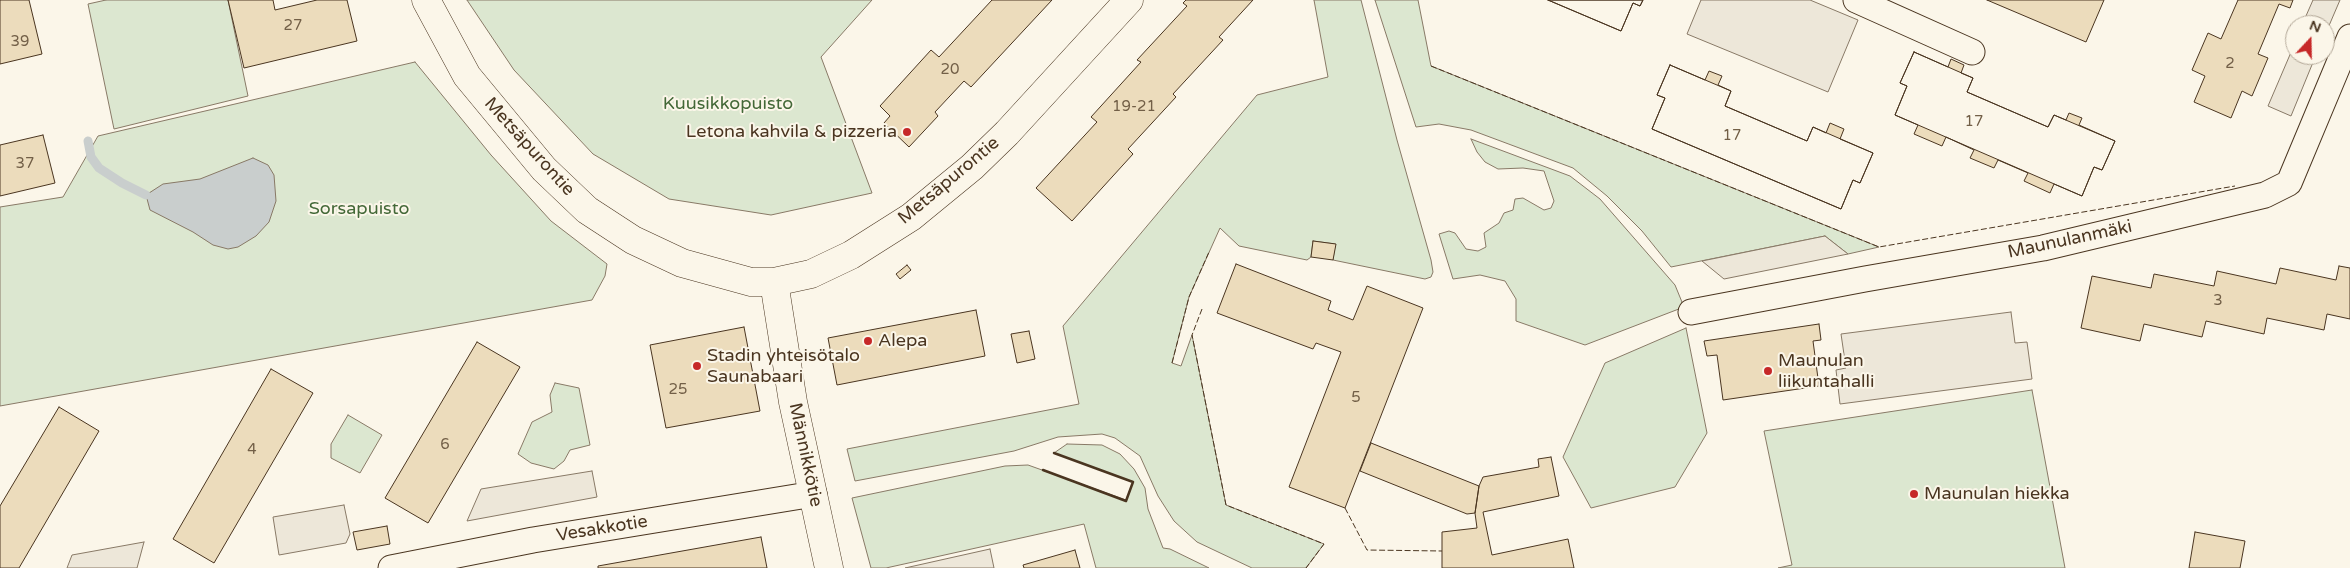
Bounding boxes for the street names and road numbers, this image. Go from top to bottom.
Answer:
street label: Metsäpurontie [479,93,579,201]
street label: Metsäpurontie [894,133,1004,229]
street label: Maunulanmäki [2006,216,2134,264]
street label: Männikkötie [783,401,827,509]
street label: Vesakkotie [555,511,649,547]

